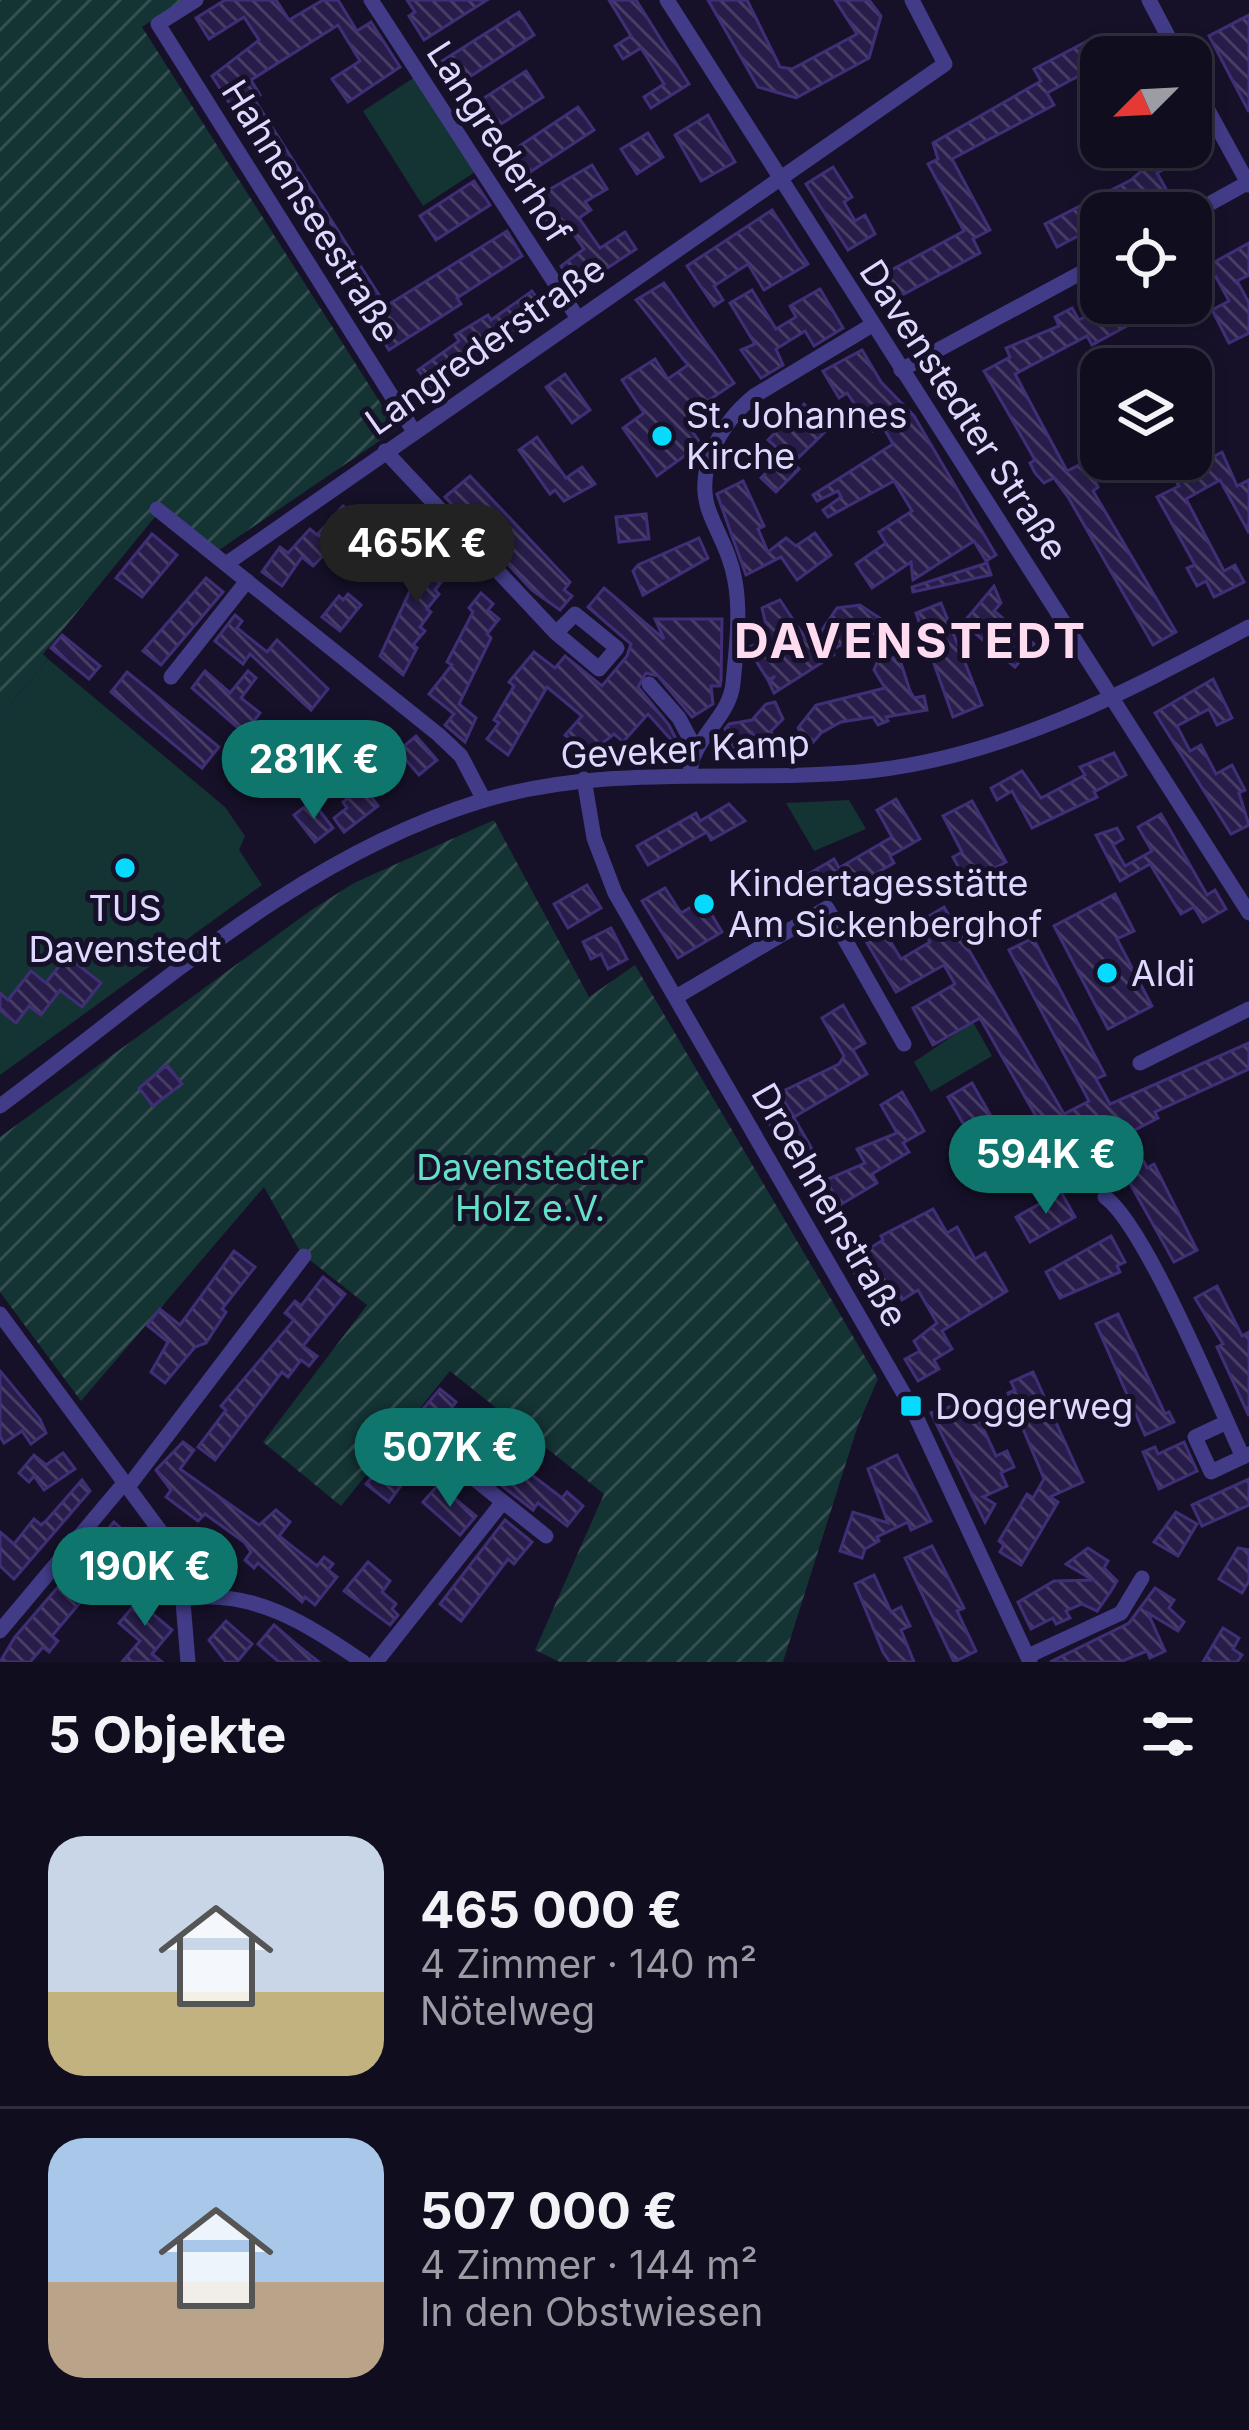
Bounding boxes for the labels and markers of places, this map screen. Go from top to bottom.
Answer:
place label: St. Johannes Kirche [686,393,908,478]
marker: St. Johannes Kirche [649,423,675,449]
pin: 465K € [319,504,515,606]
pin: 281K € [216,720,412,822]
marker: TUS Davenstedt [112,855,138,881]
place label: Kindertagesstätte Am Sickenberghof [728,861,1042,946]
place label: TUS Davenstedt [28,886,222,971]
marker: Kindertagesstätte Am Sickenberghof [691,891,717,917]
place label: Aldi [1131,951,1195,995]
marker: Aldi [1094,960,1120,986]
pin: 594K € [948,1115,1144,1217]
place label: Doggerweg [935,1384,1133,1428]
marker: Doggerweg [898,1393,924,1419]
pin: 507K € [352,1408,548,1510]
pin: 190K € [47,1527,243,1629]

